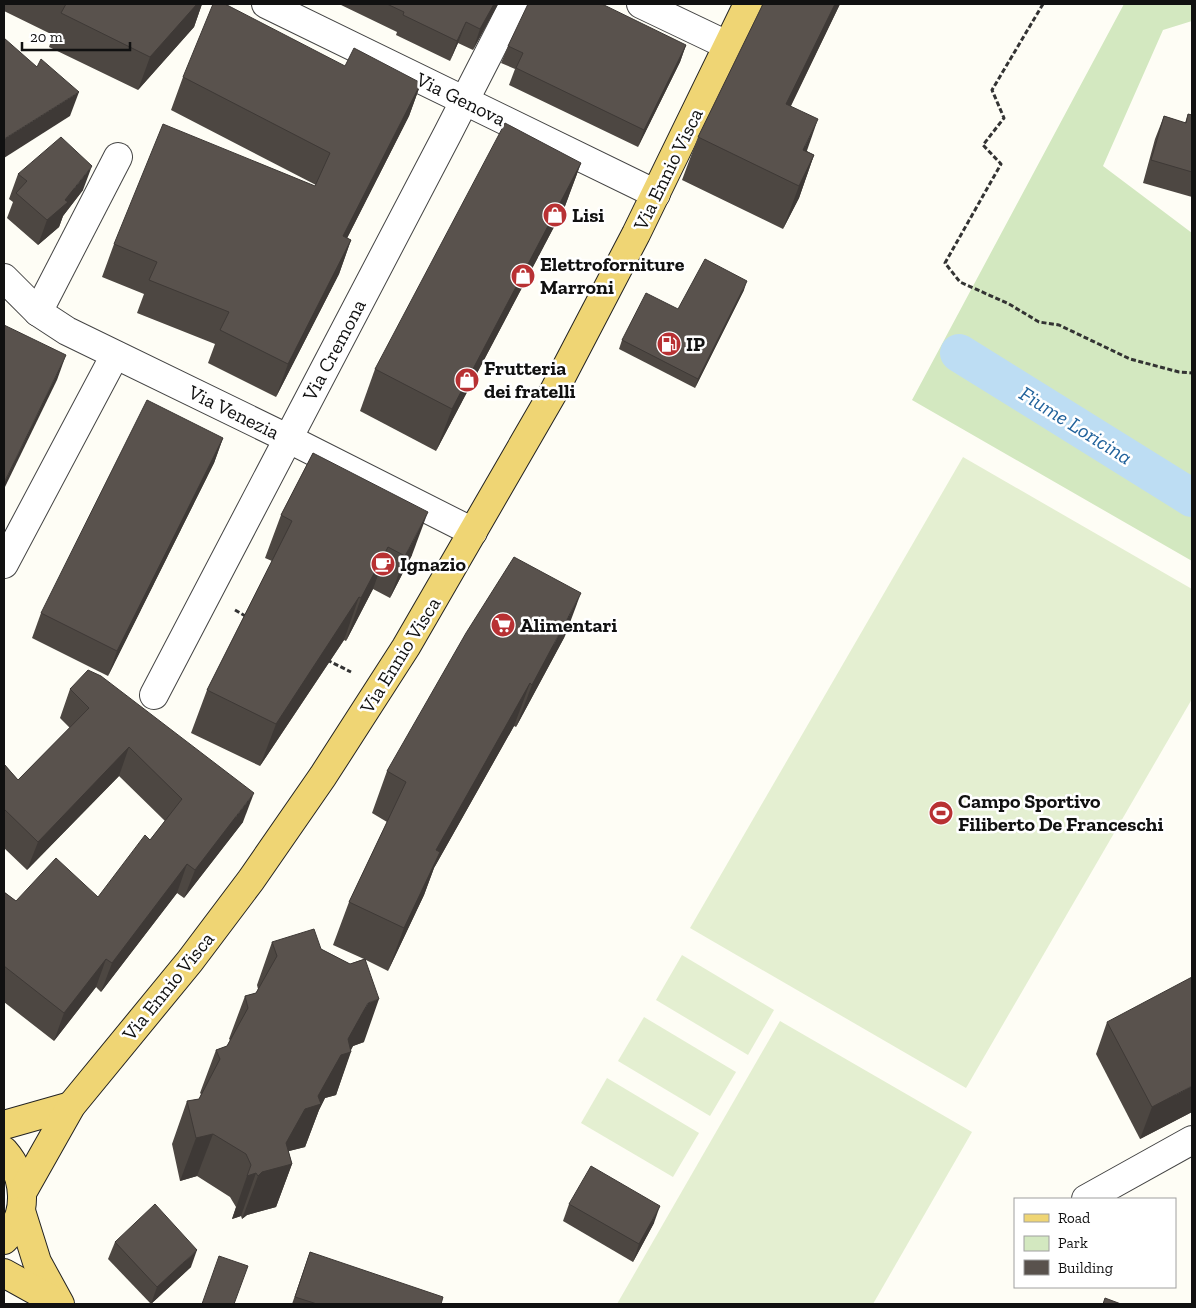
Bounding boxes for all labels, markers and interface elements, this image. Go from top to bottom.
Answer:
scale bar [22,20,130,52]
text: 20 m [30,28,63,46]
street label: Via Genova [411,67,510,131]
street label: Via Ennio Visca [628,104,708,235]
shop icon: Lisi [542,202,568,228]
place label: Lisi [572,203,604,227]
place label: Elettroforniture Marroni [540,252,685,299]
shop icon: Elettroforniture Marroni [510,263,536,289]
street label: Via Cremona [297,295,371,406]
fuel station icon: IP [656,331,682,357]
place label: IP [686,332,705,356]
place label: Frutteria dei fratelli [484,356,576,403]
shop icon: Frutteria dei fratelli [454,367,480,393]
street label: Via Venezia [184,379,284,444]
water label: Fiume Loricina [1015,380,1137,470]
cafe icon: Ignazio [370,551,396,577]
place label: Ignazio [400,552,467,576]
street label: Via Ennio Visca [354,592,445,718]
supermarket icon: Alimentari [490,612,516,638]
place label: Alimentari [520,613,617,637]
place label: Campo Sportivo Filiberto De Franceschi [958,789,1163,836]
sports icon: Campo Sportivo Filiberto De Franceschi [928,800,954,826]
street label: Via Ennio Visca [116,927,219,1046]
legend [1014,1198,1176,1288]
text: Road [1058,1209,1091,1227]
text: Park [1058,1234,1088,1252]
text: Building [1058,1259,1113,1277]

